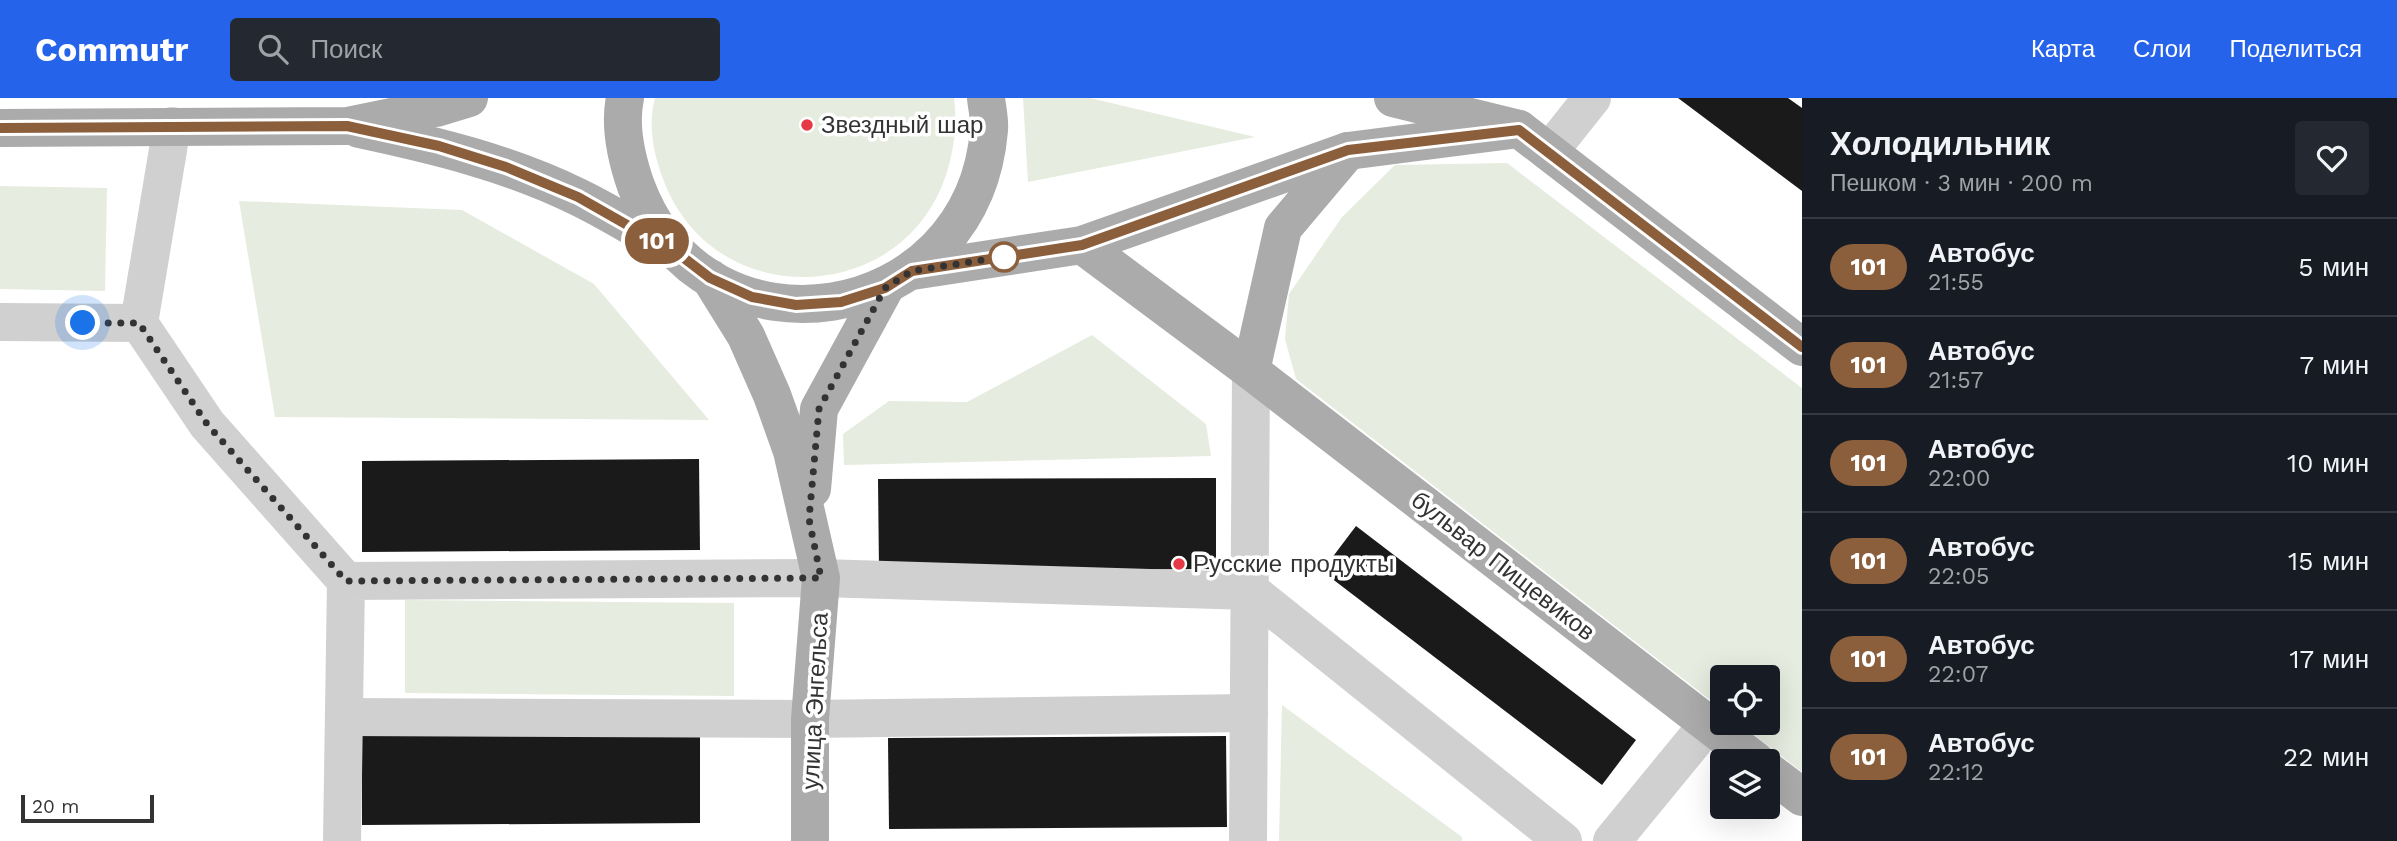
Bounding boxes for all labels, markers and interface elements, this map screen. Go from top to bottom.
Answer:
search box [230,18,720,81]
text: Commutr [35,30,188,69]
icon: search [254,30,292,68]
text: Поиск [310,34,382,64]
text: Карта [2031,35,2095,63]
text: Слои [2133,35,2191,63]
text: Поделиться [2229,35,2362,63]
place label: Звездный шар [821,111,983,139]
marker: Звездный шар [799,117,815,133]
button: heart [2295,121,2369,195]
text: Холодильник [1830,124,2050,163]
text: Пешком · 3 мин · 200 m [1830,170,2093,197]
line badge: 101 [617,218,697,264]
text: 101 [639,227,675,255]
text: Автобус [1928,238,2035,268]
unlabelled marker [989,242,1019,272]
text: 5 мин [2298,252,2369,282]
text: 101 [1850,253,1887,281]
text: 21:55 [1928,269,1984,296]
your location [65,305,100,340]
text: Автобус [1928,336,2035,366]
text: 7 мин [2300,350,2369,380]
text: 101 [1850,351,1887,379]
text: 21:57 [1928,367,1983,394]
text: Автобус [1928,434,2035,464]
text: 10 мин [2287,448,2369,478]
text: 101 [1850,449,1887,477]
text: 22:00 [1928,465,1990,492]
street label: бульвар Пищевиков [1406,486,1600,646]
text: Автобус [1928,532,2035,562]
text: 15 мин [2288,546,2369,576]
text: 101 [1850,547,1887,575]
place label: Русские продукты [1193,550,1394,578]
marker: Русские продукты [1171,556,1187,572]
text: 22:05 [1928,563,1989,590]
street label: улица Энгельса [796,611,834,790]
text: Автобус [1928,630,2035,660]
text: 17 мин [2289,644,2369,674]
text: 101 [1850,645,1887,673]
text: 22:07 [1928,661,1988,688]
map controls [1710,665,1780,819]
button: locate [1710,665,1780,735]
text: Автобус [1928,728,2035,758]
text: 22 мин [2283,742,2369,772]
text: 101 [1850,743,1887,771]
button: layers [1710,749,1780,819]
text: 22:12 [1928,759,1984,786]
scale bar [21,792,154,824]
text: 20 m [32,795,79,818]

